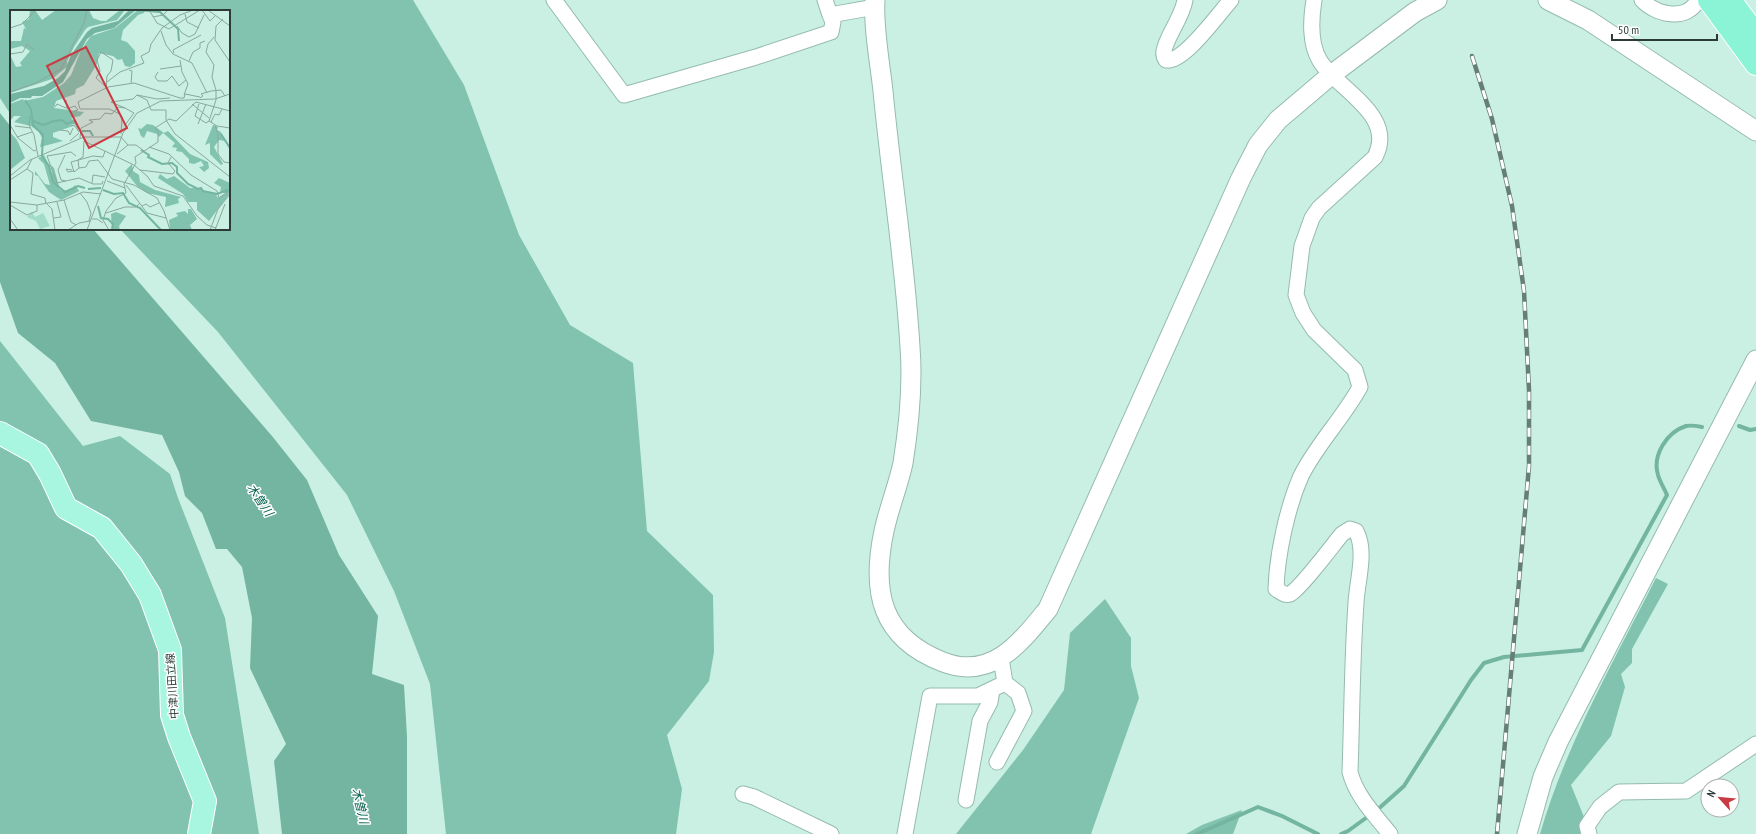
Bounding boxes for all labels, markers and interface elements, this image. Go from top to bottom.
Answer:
inset map [10,10,230,230]
scale bar [1612,16,1717,42]
text: 50 m [1618,22,1639,37]
water label: 木曽川 [244,481,278,520]
street label: 中津川田立線 [163,653,181,719]
north arrow [1700,778,1740,818]
water label: 木曽川 [349,787,372,827]
text: N [1704,788,1719,799]

